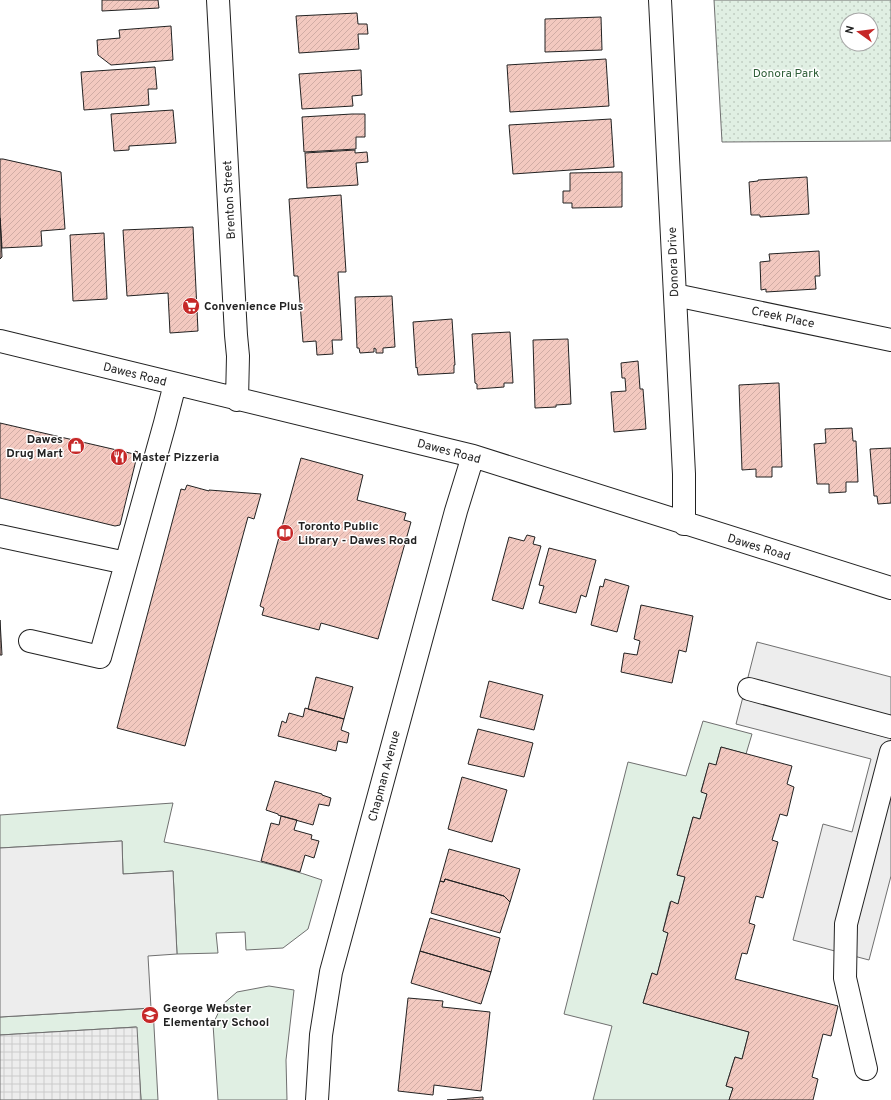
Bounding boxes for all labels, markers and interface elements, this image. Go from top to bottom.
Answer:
north arrow [839,12,879,52]
text: N [843,24,858,35]
park label: Donora Park [753,66,819,82]
street label: Brenton Street [220,160,240,240]
street label: Donora Drive [665,227,683,297]
supermarket icon: Convenience Plus [181,296,201,316]
place label: Convenience Plus [204,299,303,315]
street label: Creek Place [750,303,816,332]
street label: Dawes Road [101,359,168,391]
place label: Dawes Drug Mart [6,432,63,462]
shop icon: Dawes Drug Mart [66,436,86,456]
street label: Dawes Road [415,436,482,468]
restaurant icon: Master Pizzeria [109,447,129,467]
place label: Master Pizzeria [132,450,219,466]
place label: Toronto Public Library - Dawes Road [298,519,417,549]
library icon: Toronto Public Library - Dawes Road [275,523,295,543]
street label: Dawes Road [725,531,792,565]
street label: Chapman Avenue [365,729,405,824]
place label: George Webster Elementary School [163,1001,269,1031]
school or university icon: George Webster Elementary School [140,1005,160,1025]

